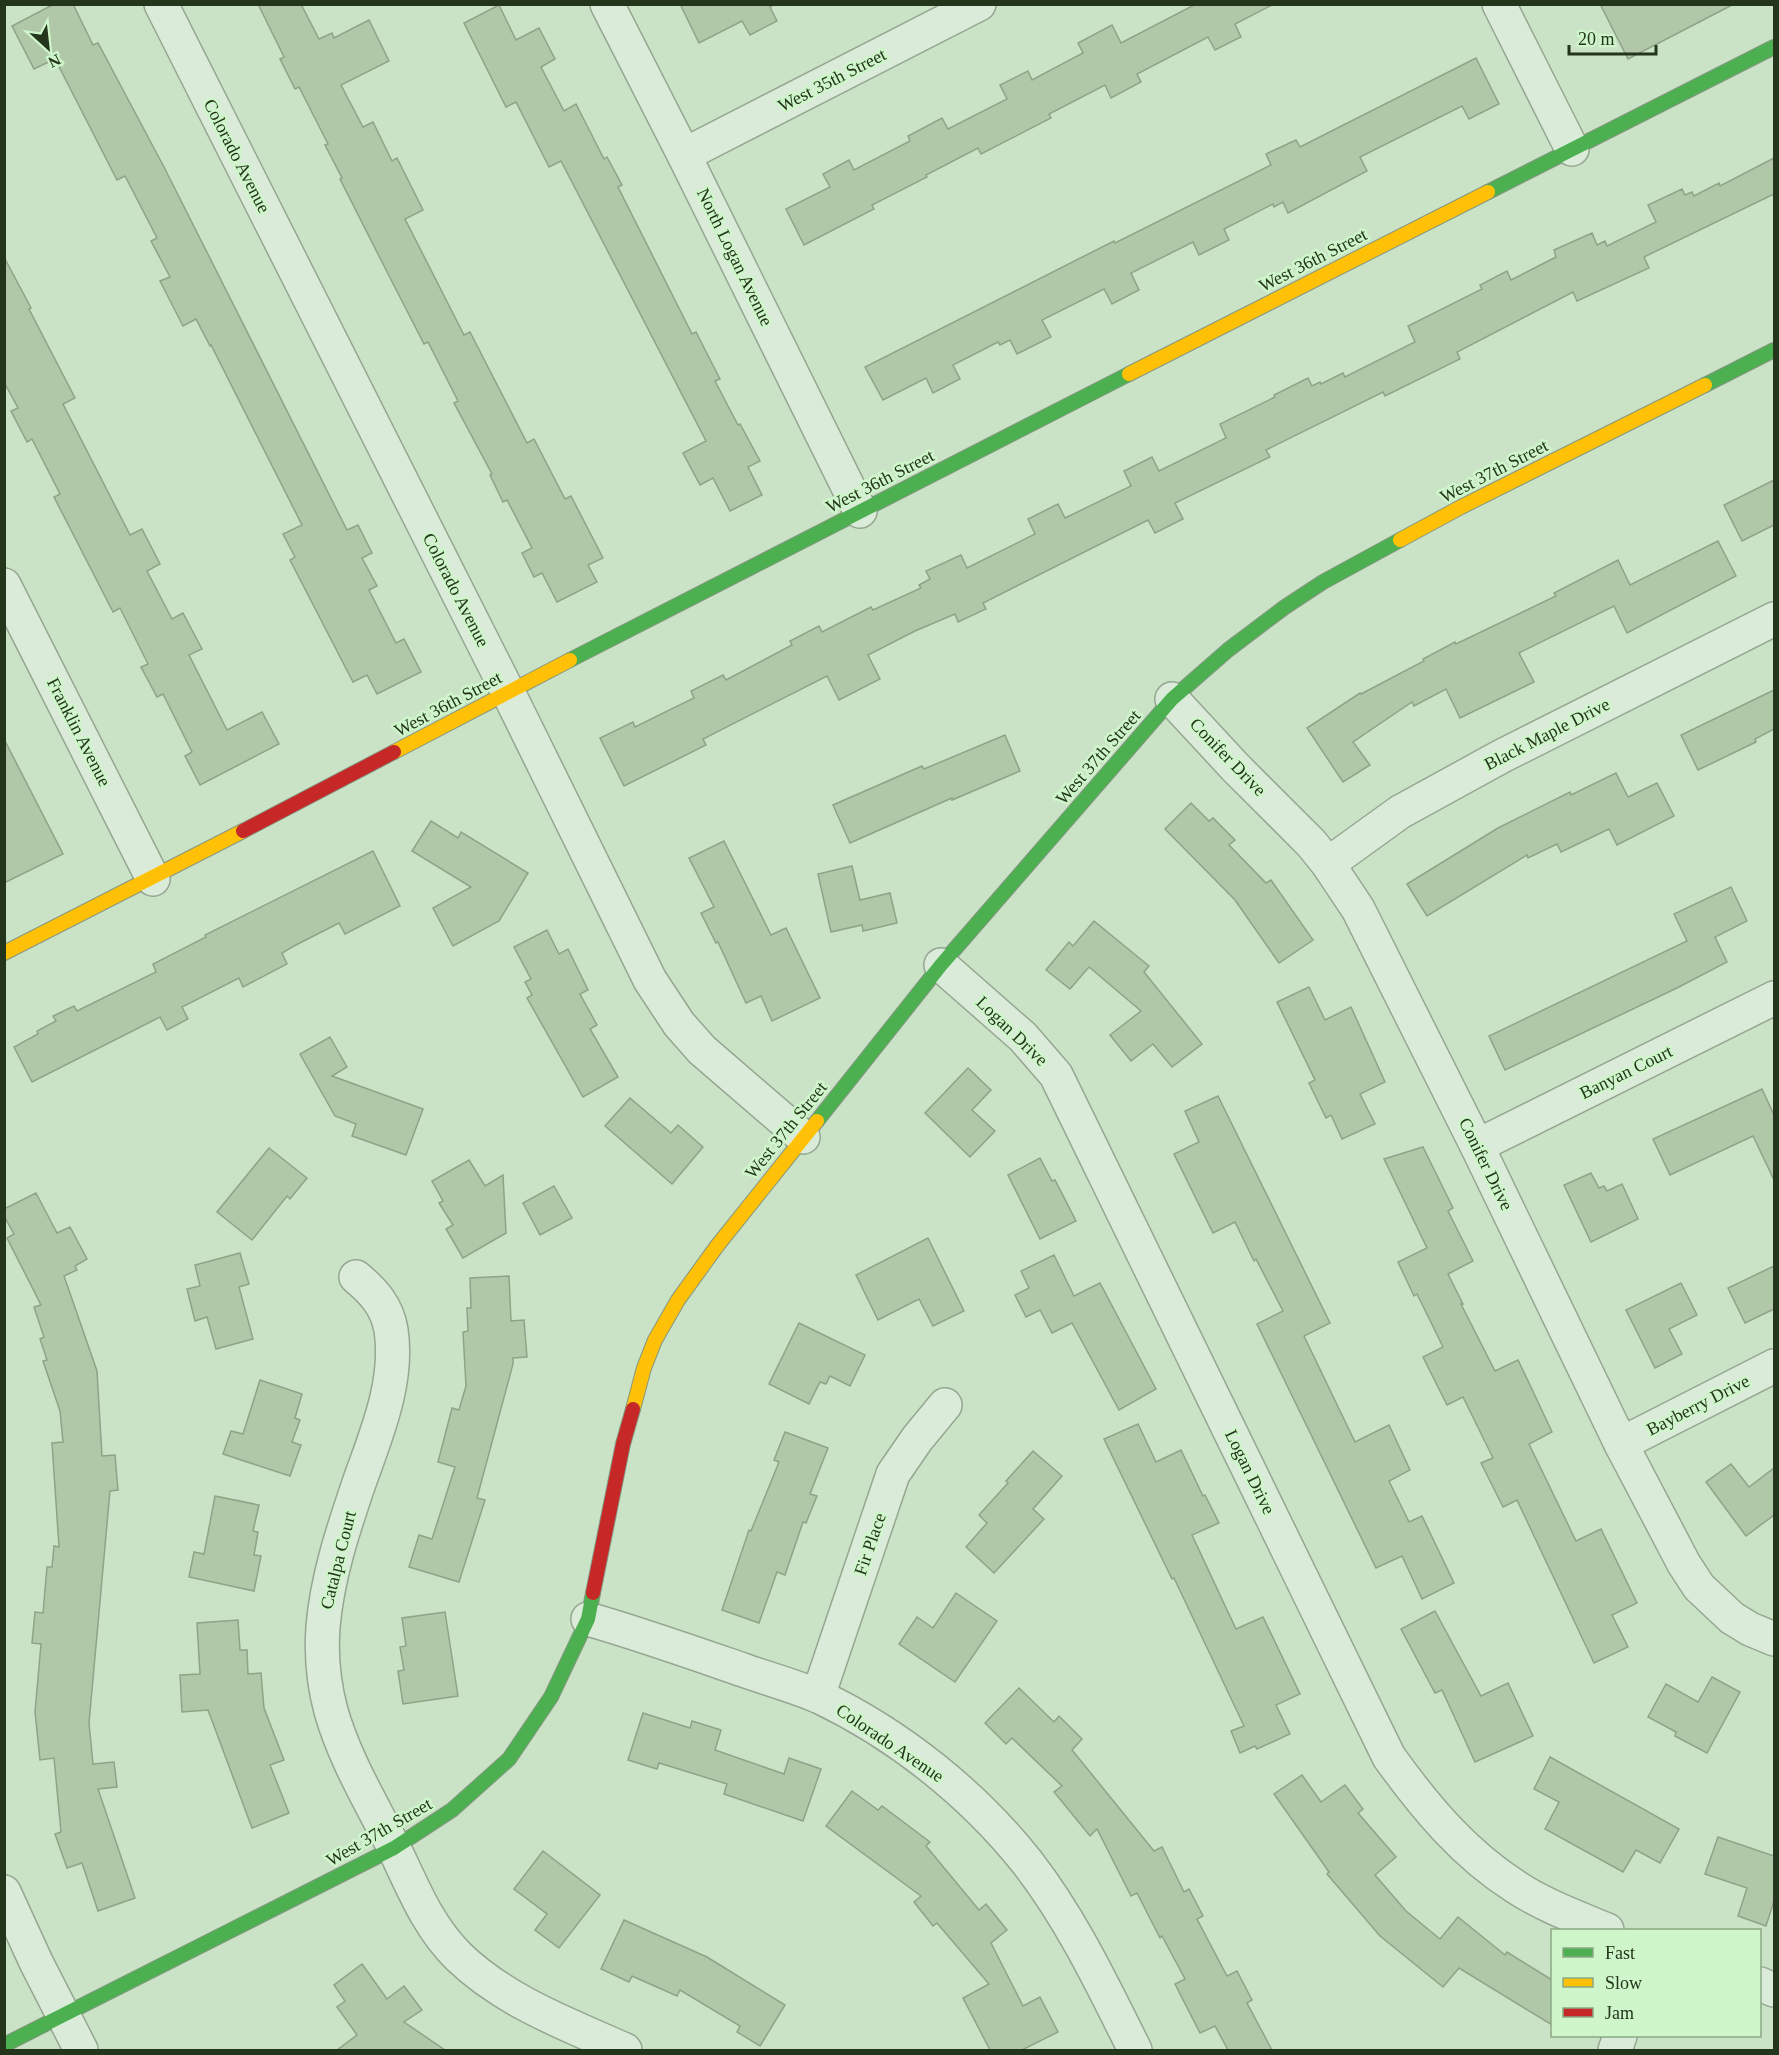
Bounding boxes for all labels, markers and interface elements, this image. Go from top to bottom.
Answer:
north arrow [18,18,78,78]
scale bar [1569,18,1656,56]
text: 20 m [1578,29,1615,49]
street label: West 35th Street [775,44,889,116]
text: N [45,51,64,71]
street label: Colorado Avenue [200,96,274,216]
street label: North Logan Avenue [693,185,777,329]
street label: West 36th Street [1256,224,1370,296]
street label: West 37th Street [1437,435,1551,507]
street label: West 36th Street [823,445,937,517]
street label: Colorado Avenue [419,530,493,650]
street label: West 36th Street [391,667,505,741]
street label: Franklin Avenue [43,674,115,790]
street label: Black Maple Drive [1481,694,1613,774]
street label: West 37th Street [1052,706,1144,808]
street label: Conifer Drive [1186,714,1270,800]
street label: Logan Drive [972,992,1052,1070]
street label: Banyan Court [1576,1041,1676,1103]
street label: West 37th Street [741,1078,831,1182]
street label: Conifer Drive [1455,1114,1517,1214]
street label: Bayberry Drive [1643,1371,1753,1439]
street label: Logan Drive [1221,1427,1279,1517]
street label: Catalpa Court [316,1509,360,1611]
street label: Fir Place [850,1510,890,1578]
street label: Colorado Avenue [833,1700,947,1786]
street label: West 37th Street [323,1794,435,1870]
legend [1551,1929,1761,2037]
text: Fast [1605,1943,1635,1963]
text: Slow [1605,1973,1642,1993]
text: Jam [1605,2003,1634,2023]

